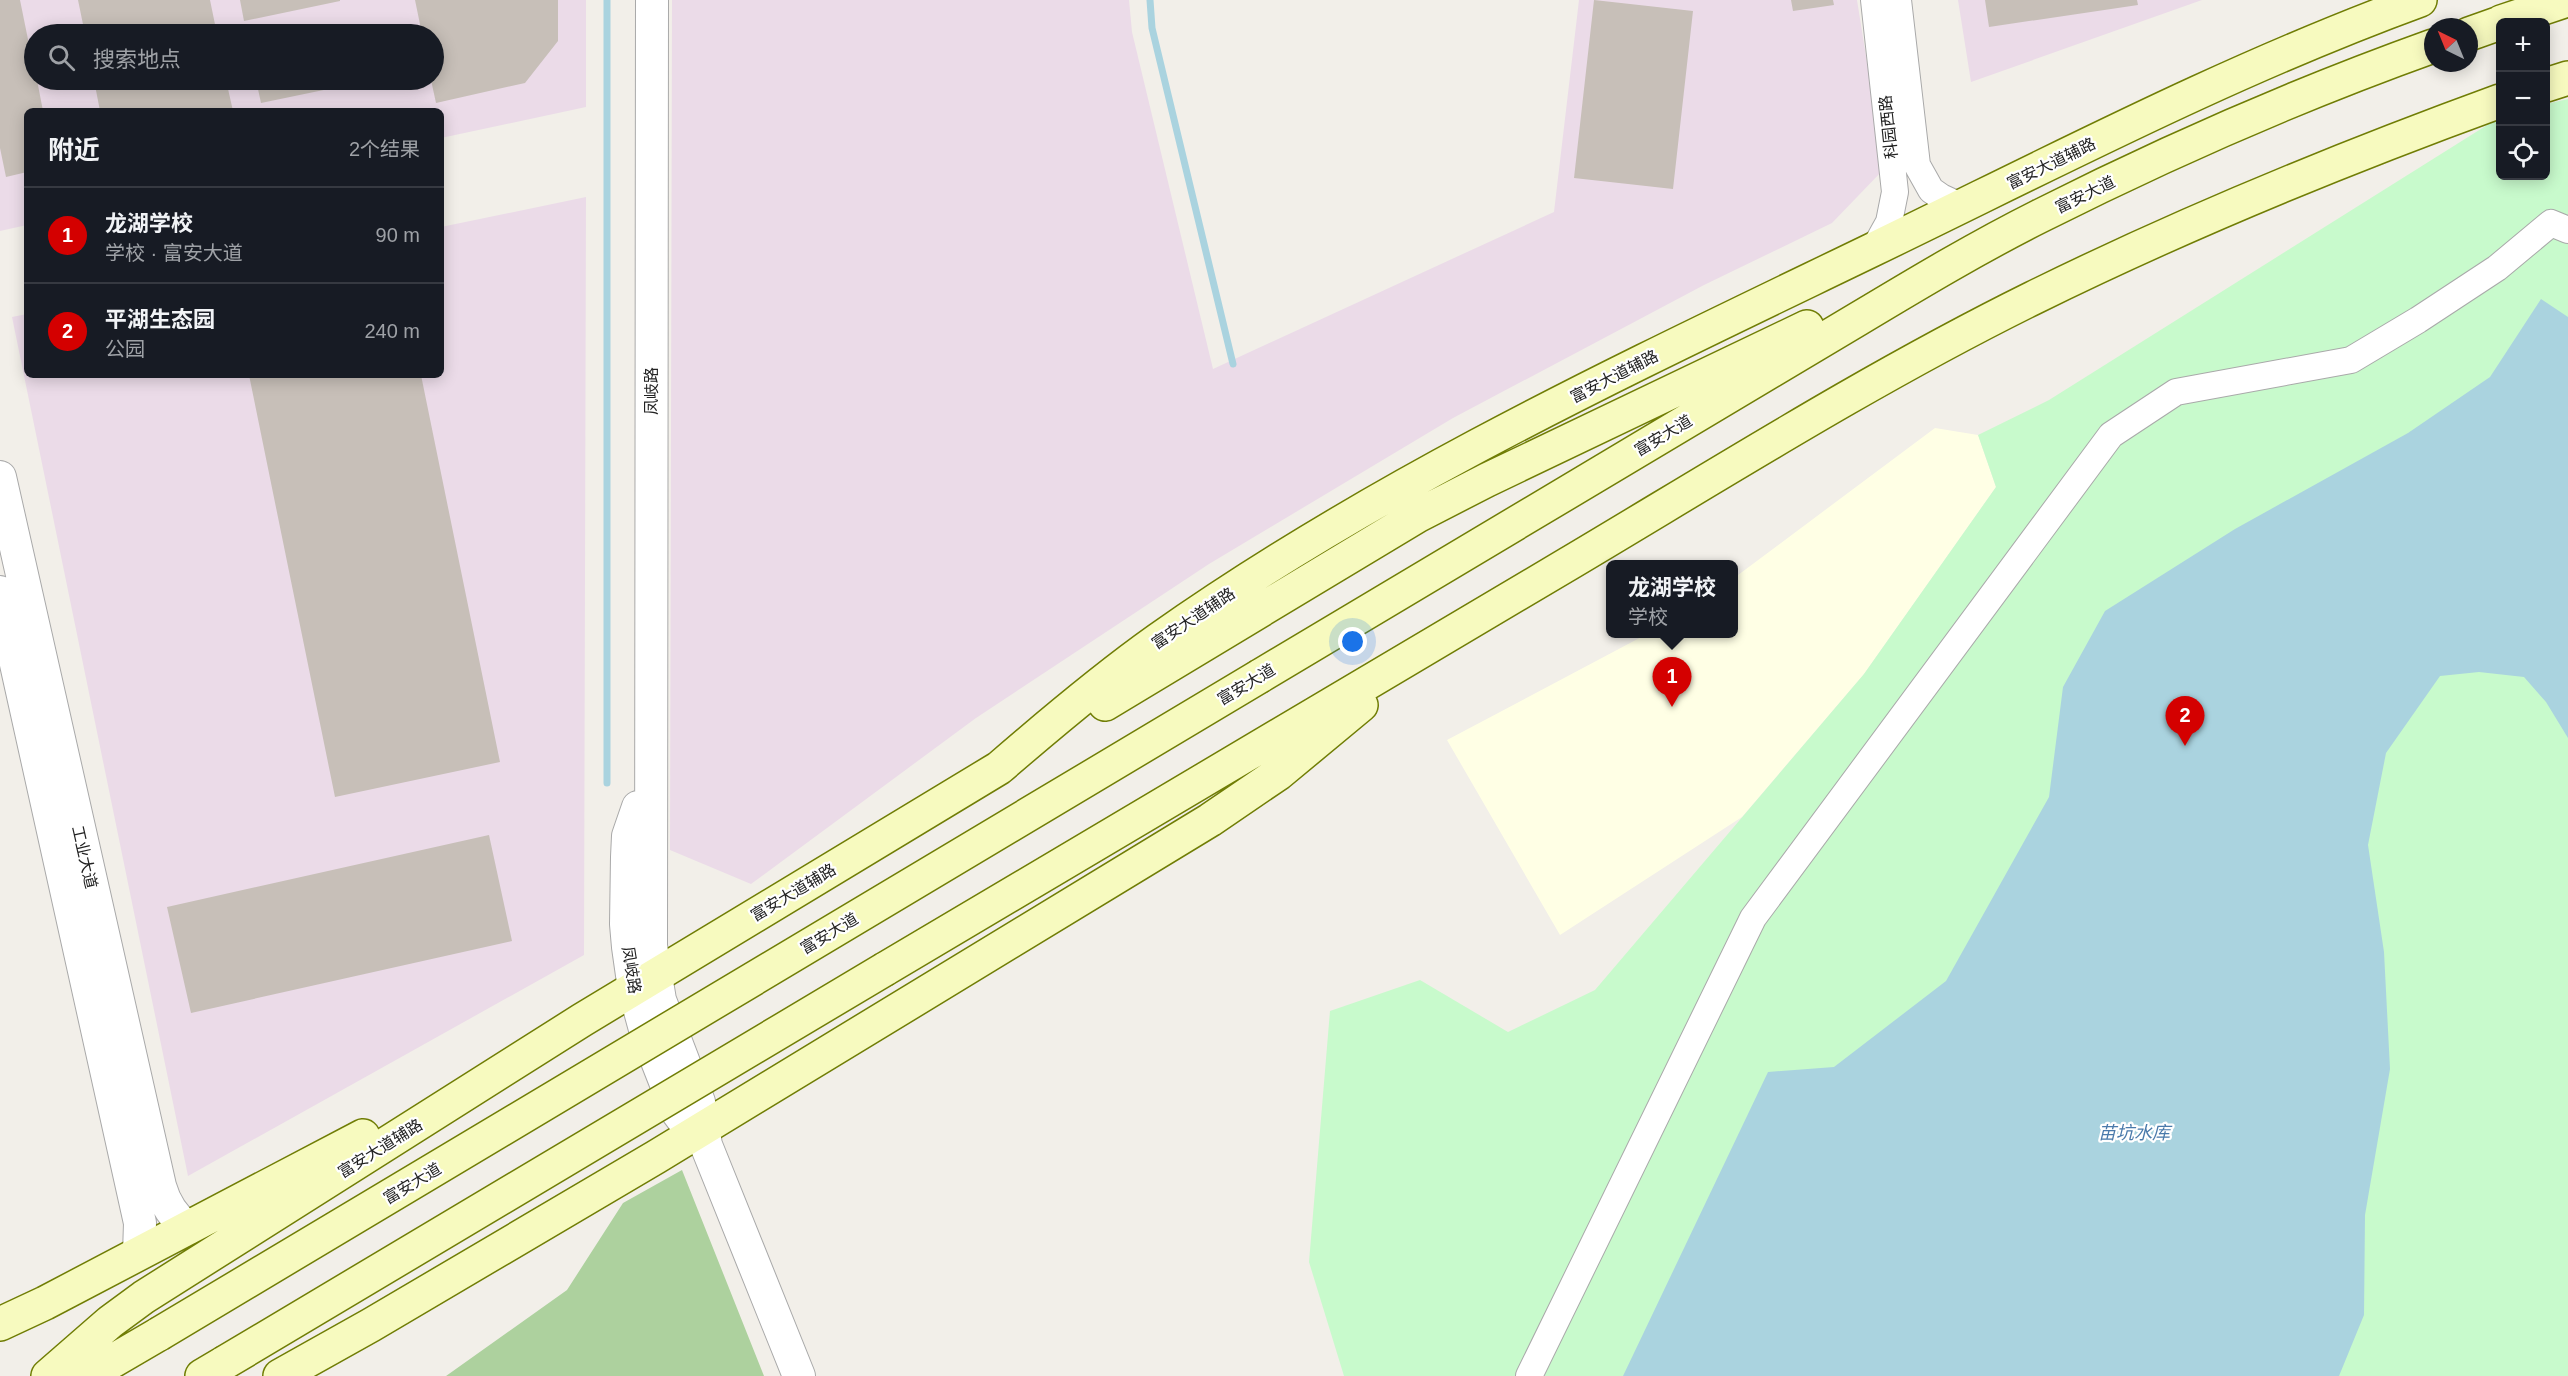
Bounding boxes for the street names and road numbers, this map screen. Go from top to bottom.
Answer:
street label: 科园西路 [1877,94,1900,160]
street label: 富安大道辅路 [2004,133,2098,193]
street label: 富安大道 [2052,171,2118,217]
street label: 富安大道辅路 [1568,347,1661,406]
street label: 凤岐路 [643,367,660,415]
street label: 富安大道 [1631,412,1695,459]
street label: 富安大道辅路 [1149,585,1238,652]
street label: 富安大道 [1214,661,1278,708]
street label: 工业大道 [69,824,100,890]
street label: 富安大道辅路 [748,860,839,924]
street label: 富安大道 [797,910,861,957]
street label: 凤岐路 [619,945,644,995]
street label: 富安大道辅路 [334,1114,426,1182]
street label: 富安大道 [380,1158,444,1208]

